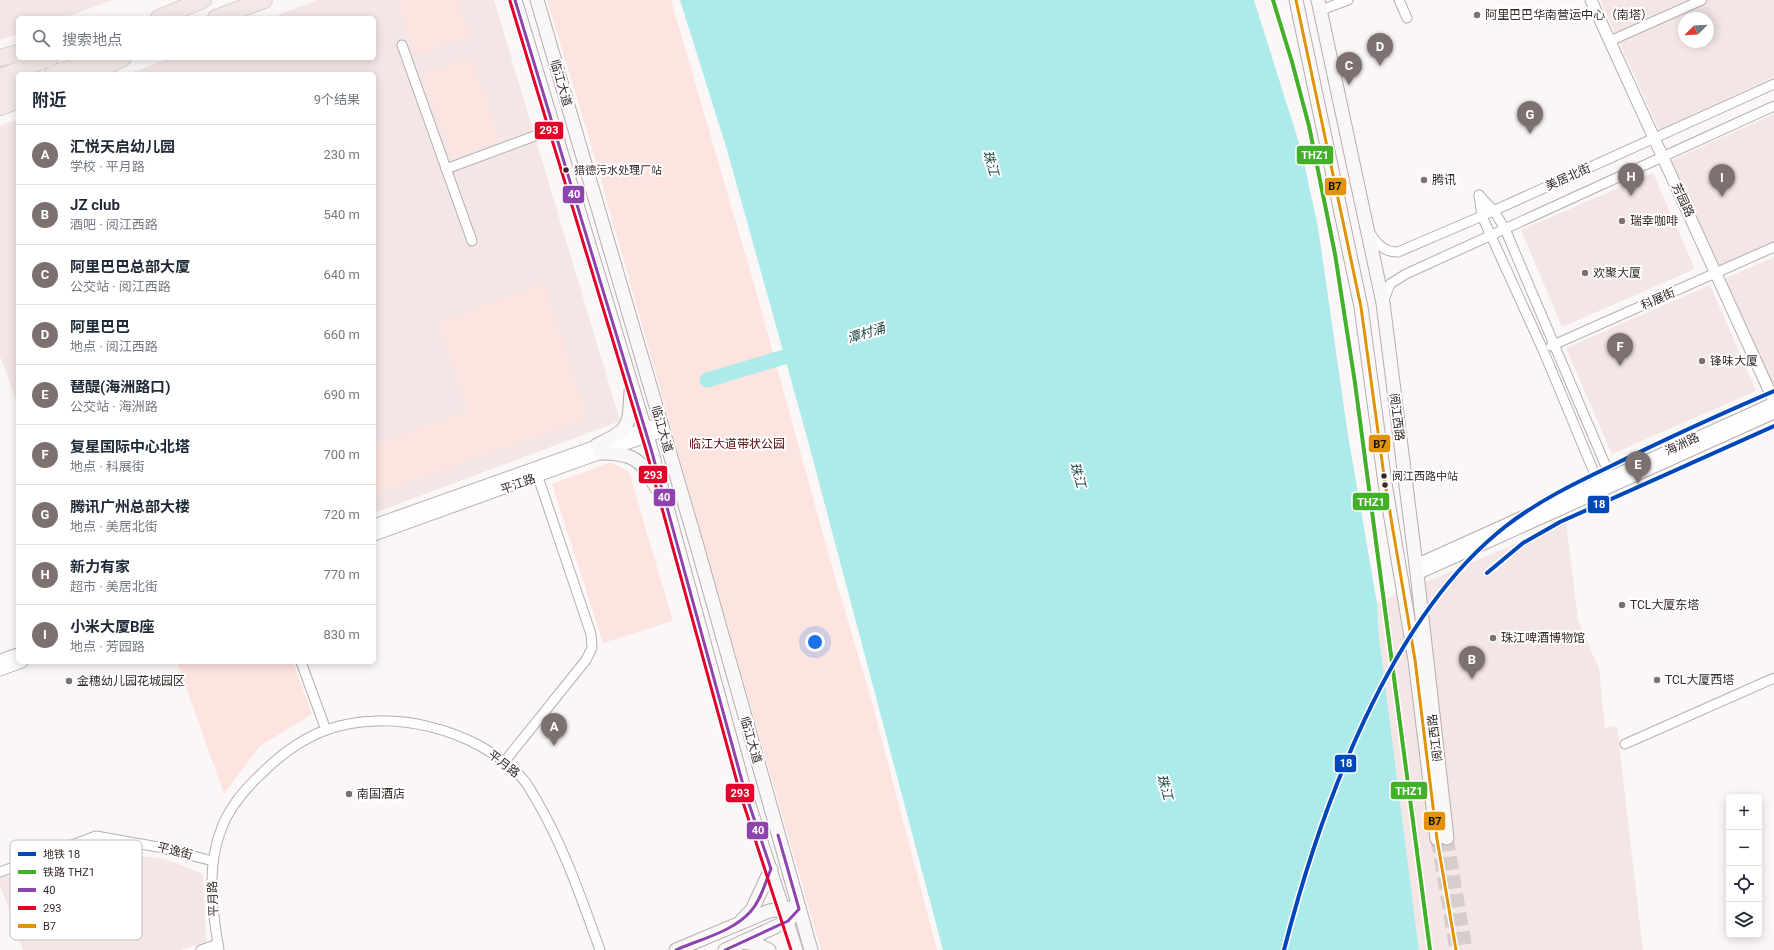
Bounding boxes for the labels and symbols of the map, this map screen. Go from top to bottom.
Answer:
place label: 阿里巴巴华南营运中心（南塔） [1485,8,1653,22]
marker: 阿里巴巴华南营运中心（南塔） [1472,10,1482,20]
north arrow [1678,12,1714,48]
pin: D [1367,33,1393,66]
pin: C [1336,52,1362,85]
street label: 临江大道 [548,58,574,108]
pin: G [1517,101,1543,134]
line badge: 293 [534,121,564,140]
text: 293 [540,124,558,137]
line badge: THZ1 [1296,145,1334,165]
water label: 珠江 [980,148,1002,179]
text: THZ1 [1301,149,1329,162]
street label: 美居北街 [1543,161,1593,193]
pin: H [1618,163,1644,196]
place label: 猎德污水处理厂站 [574,164,662,177]
pin: I [1709,164,1735,197]
marker: 猎德污水处理厂站 [561,165,571,175]
place label: 腾讯 [1432,173,1456,187]
marker: 腾讯 [1419,175,1429,185]
line badge: B7 [1324,177,1347,196]
text: B7 [1328,180,1342,193]
street label: 芳园路 [1669,181,1697,219]
line badge: 40 [562,185,585,204]
text: 40 [568,188,580,201]
place label: 瑞幸咖啡 [1630,214,1678,228]
marker: 瑞幸咖啡 [1617,216,1627,226]
place label: 欢聚大厦 [1593,266,1641,280]
marker: 欢聚大厦 [1580,268,1590,278]
street label: 科展街 [1639,285,1677,313]
water label: 潭村涌 [845,320,889,346]
pin: F [1607,333,1633,366]
place label: 锋味大厦 [1710,354,1758,368]
marker: 锋味大厦 [1697,356,1707,366]
street label: 阅江西路 [1387,392,1407,442]
street label: 临江大道 [649,404,675,454]
street label: 海洲路 [1663,430,1701,458]
line badge: B7 [1368,434,1391,453]
park label: 临江大道带状公园 [689,437,785,451]
text: B7 [1373,438,1387,451]
pin: E [1625,451,1651,484]
water label: 珠江 [1067,460,1089,491]
line badge: 293 [638,465,668,484]
text: 293 [644,469,662,482]
place label: 阅江西路中站 [1392,470,1458,483]
street label: 平江路 [499,471,537,497]
marker: 阅江西路中站 [1379,471,1389,481]
unlabelled marker [1380,480,1390,490]
line badge: 40 [653,488,676,507]
text: 40 [658,491,670,504]
line badge: THZ1 [1352,492,1390,511]
line badge: 18 [1587,495,1610,514]
text: THZ1 [1357,496,1385,509]
text: 18 [1593,498,1605,511]
place label: TCL大厦东塔 [1630,598,1699,612]
marker: TCL大厦东塔 [1617,600,1627,610]
place label: 珠江啤酒博物馆 [1501,631,1585,645]
your location [805,632,825,652]
marker: 珠江啤酒博物馆 [1488,633,1498,643]
pin: B [1459,646,1485,679]
place label: TCL大厦西塔 [1665,673,1734,687]
place label: 金穗幼儿园花城园区 [77,674,185,688]
marker: TCL大厦西塔 [1652,675,1662,685]
marker: 金穗幼儿园花城园区 [64,676,74,686]
pin: A [541,713,567,746]
street label: 阅江西路 [1425,713,1445,763]
street label: 临江大道 [738,715,764,765]
street label: 平月路 [486,747,522,781]
line badge: 18 [1334,754,1357,773]
text: 18 [1340,757,1352,770]
water label: 珠江 [1154,772,1176,803]
line badge: THZ1 [1390,781,1428,800]
line badge: 293 [725,783,755,803]
text: THZ1 [1395,785,1423,798]
place label: 南国酒店 [357,787,405,801]
text: 293 [731,787,749,800]
marker: 南国酒店 [344,789,354,799]
line badge: B7 [1423,811,1446,831]
text: B7 [1428,815,1442,828]
line badge: 40 [746,821,769,840]
text: 40 [752,824,764,837]
legend [10,840,142,940]
street label: 平逸街 [156,840,194,862]
text: 地铁 18 [43,848,80,861]
text: 铁路 THZ1 [43,866,95,879]
street label: 平月路 [205,881,221,917]
text: 40 [43,884,55,897]
text: 293 [43,902,62,915]
text: B7 [43,920,56,933]

